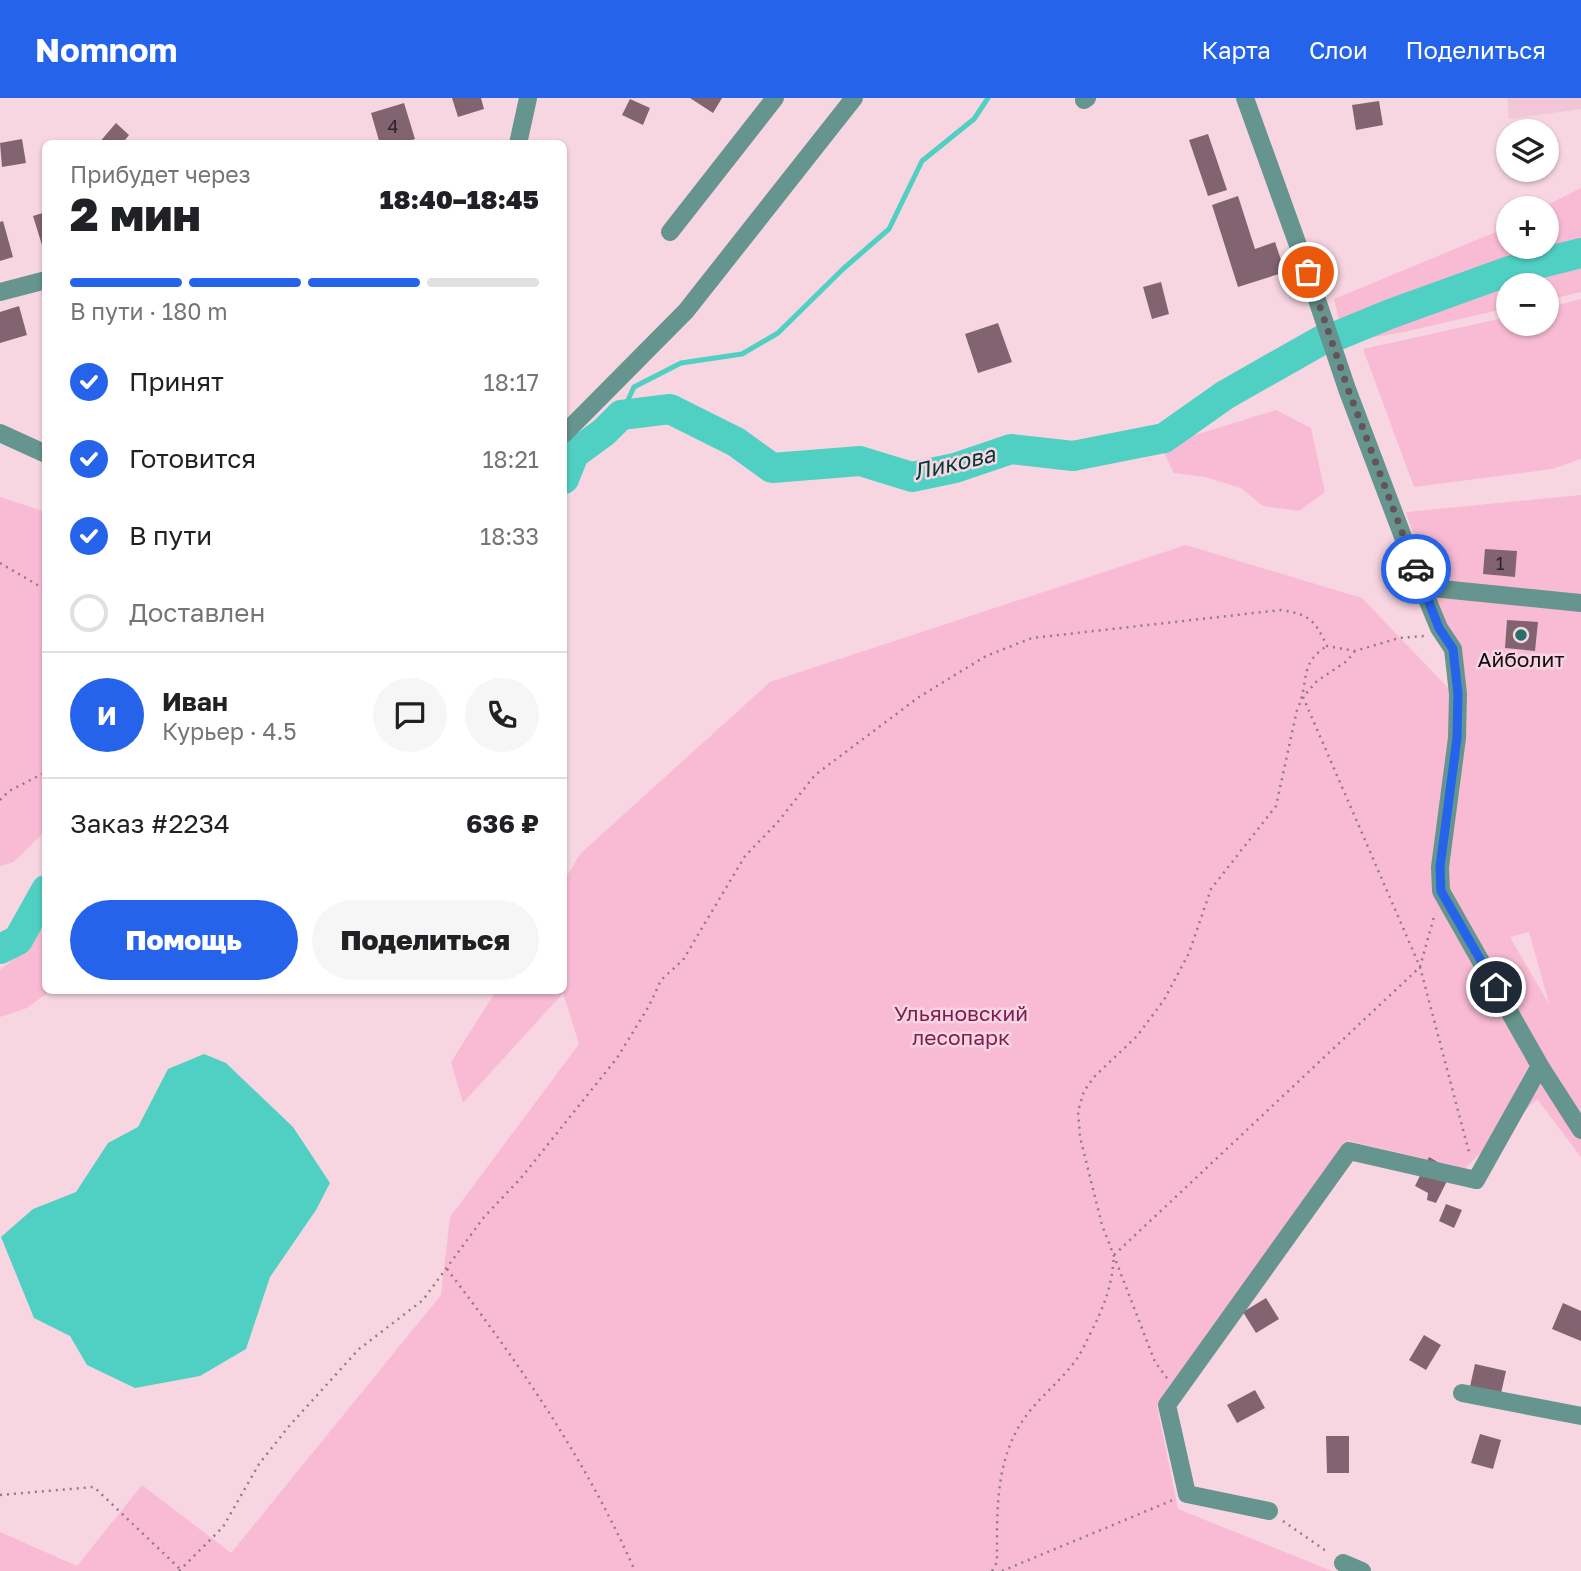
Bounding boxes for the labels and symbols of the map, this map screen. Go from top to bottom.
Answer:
house number: 4 [388,115,399,137]
pin [1278,242,1338,302]
water label: Ликова [910,439,999,485]
courier [1381,534,1451,604]
house number: 1 [1496,552,1505,574]
marker: Айболит [1513,627,1529,643]
place label: Айболит [1477,646,1565,672]
pin [1466,957,1526,1017]
park label: Ульяновский лесопарк [894,1000,1028,1050]

